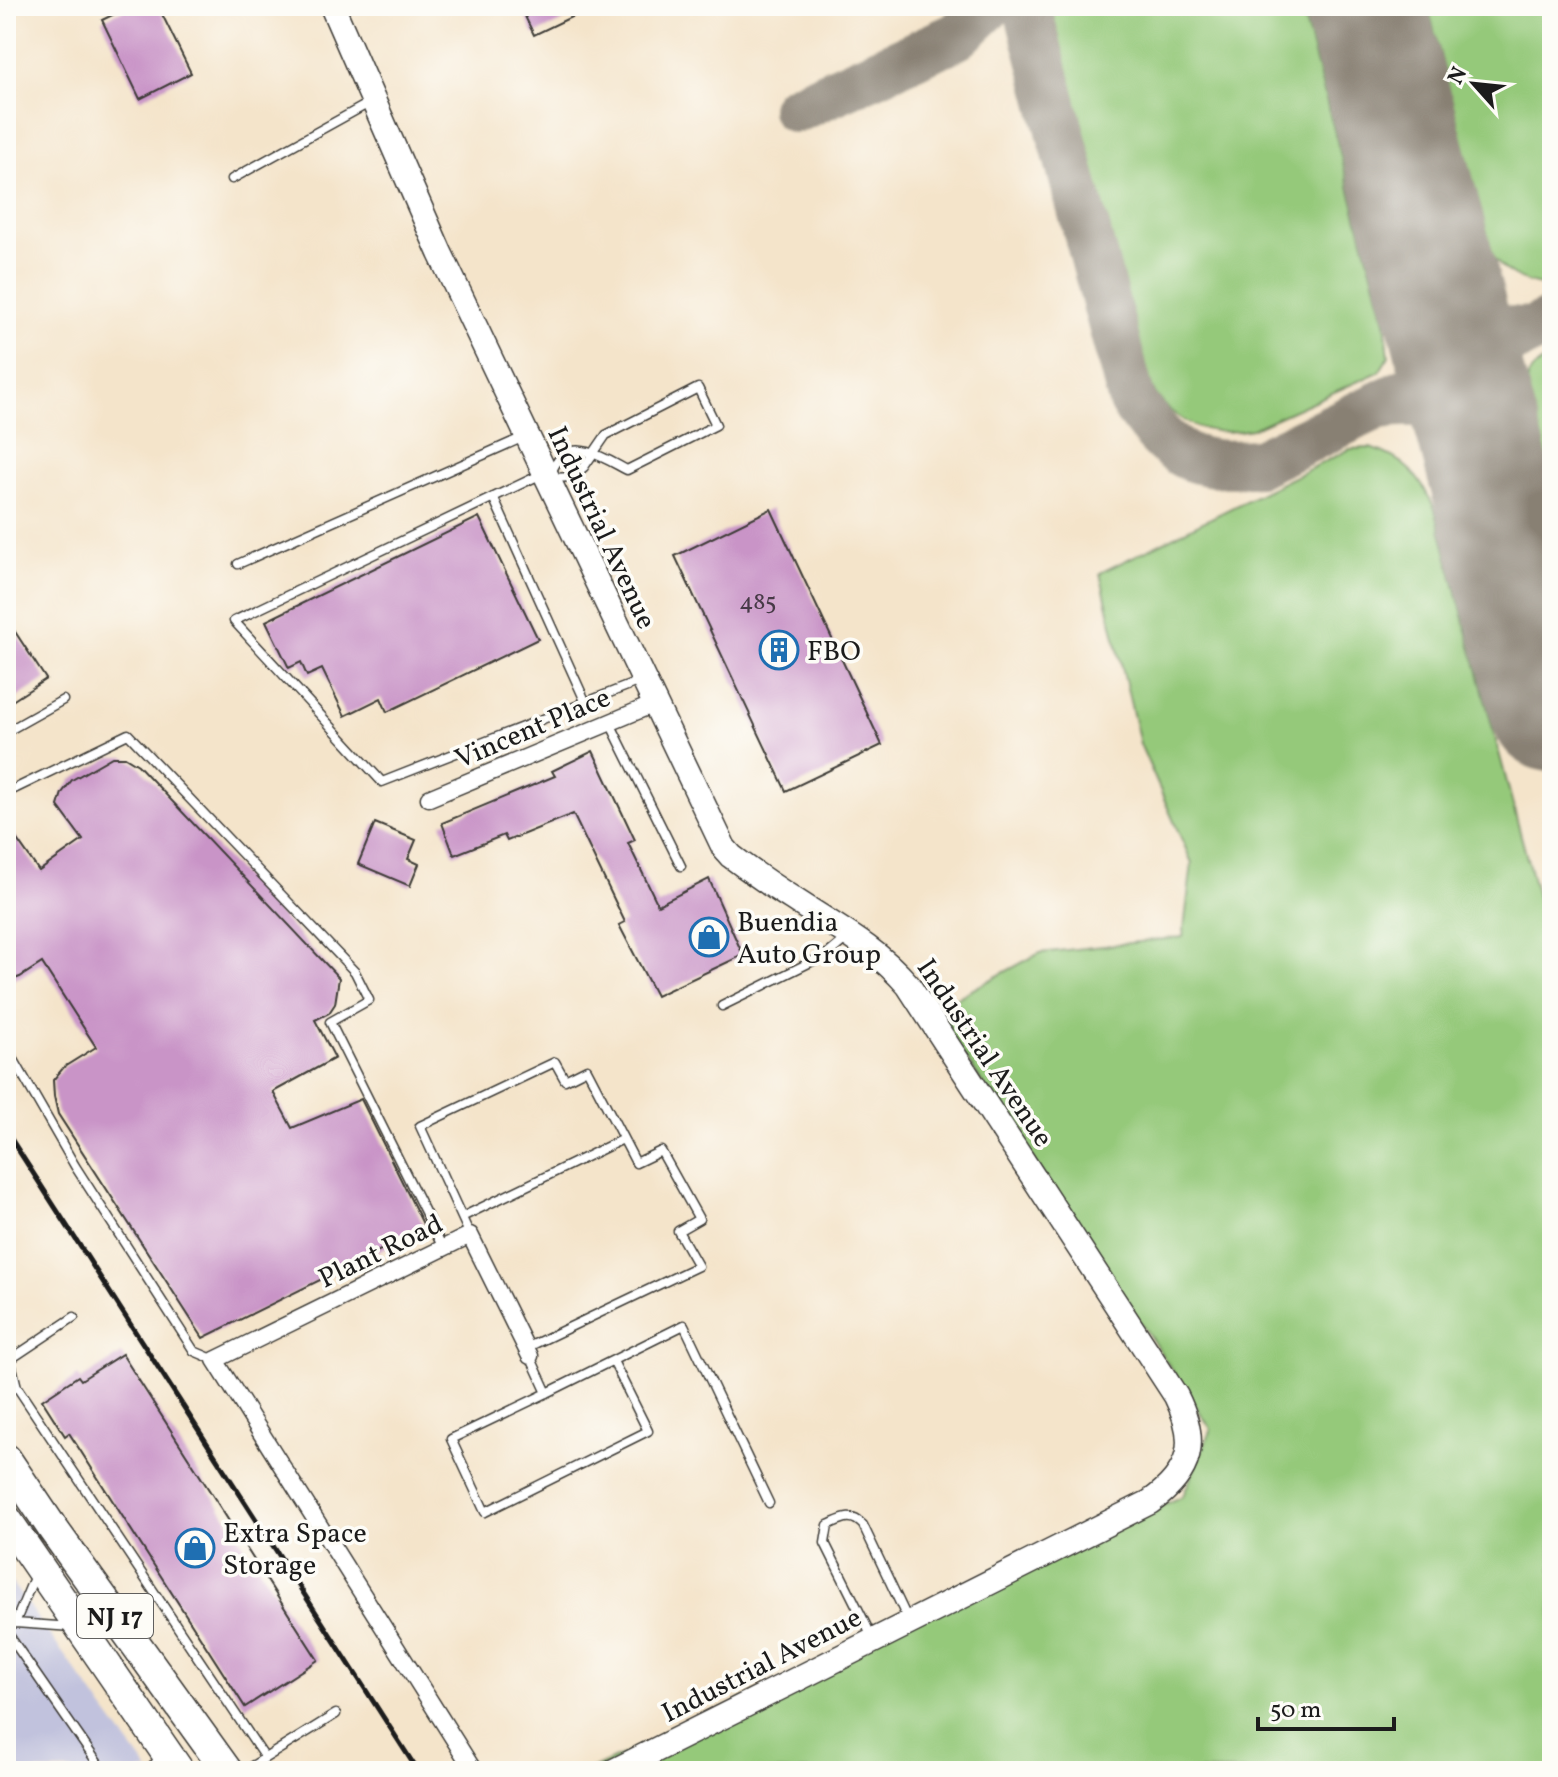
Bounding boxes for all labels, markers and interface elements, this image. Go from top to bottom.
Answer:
north arrow [1434,44,1514,124]
text: N [1441,62,1476,90]
street label: Industrial Avenue [537,420,665,636]
house number: 485 [739,586,777,620]
building icon: FBO [758,629,800,671]
place label: FBO [807,633,861,672]
street label: Vincent Place [449,679,617,780]
place label: Buendia Auto Group [737,904,881,975]
shop icon: Buendia Auto Group [688,916,730,958]
street label: Industrial Avenue [906,951,1062,1155]
street label: Plant Road [312,1205,450,1299]
place label: Extra Space Storage [223,1515,367,1586]
shop icon: Extra Space Storage [174,1527,216,1569]
road number: NJ 17 [77,1594,153,1638]
street label: Industrial Avenue [655,1599,869,1733]
scale bar [1258,1681,1394,1731]
text: 50 m [1270,1694,1322,1728]

